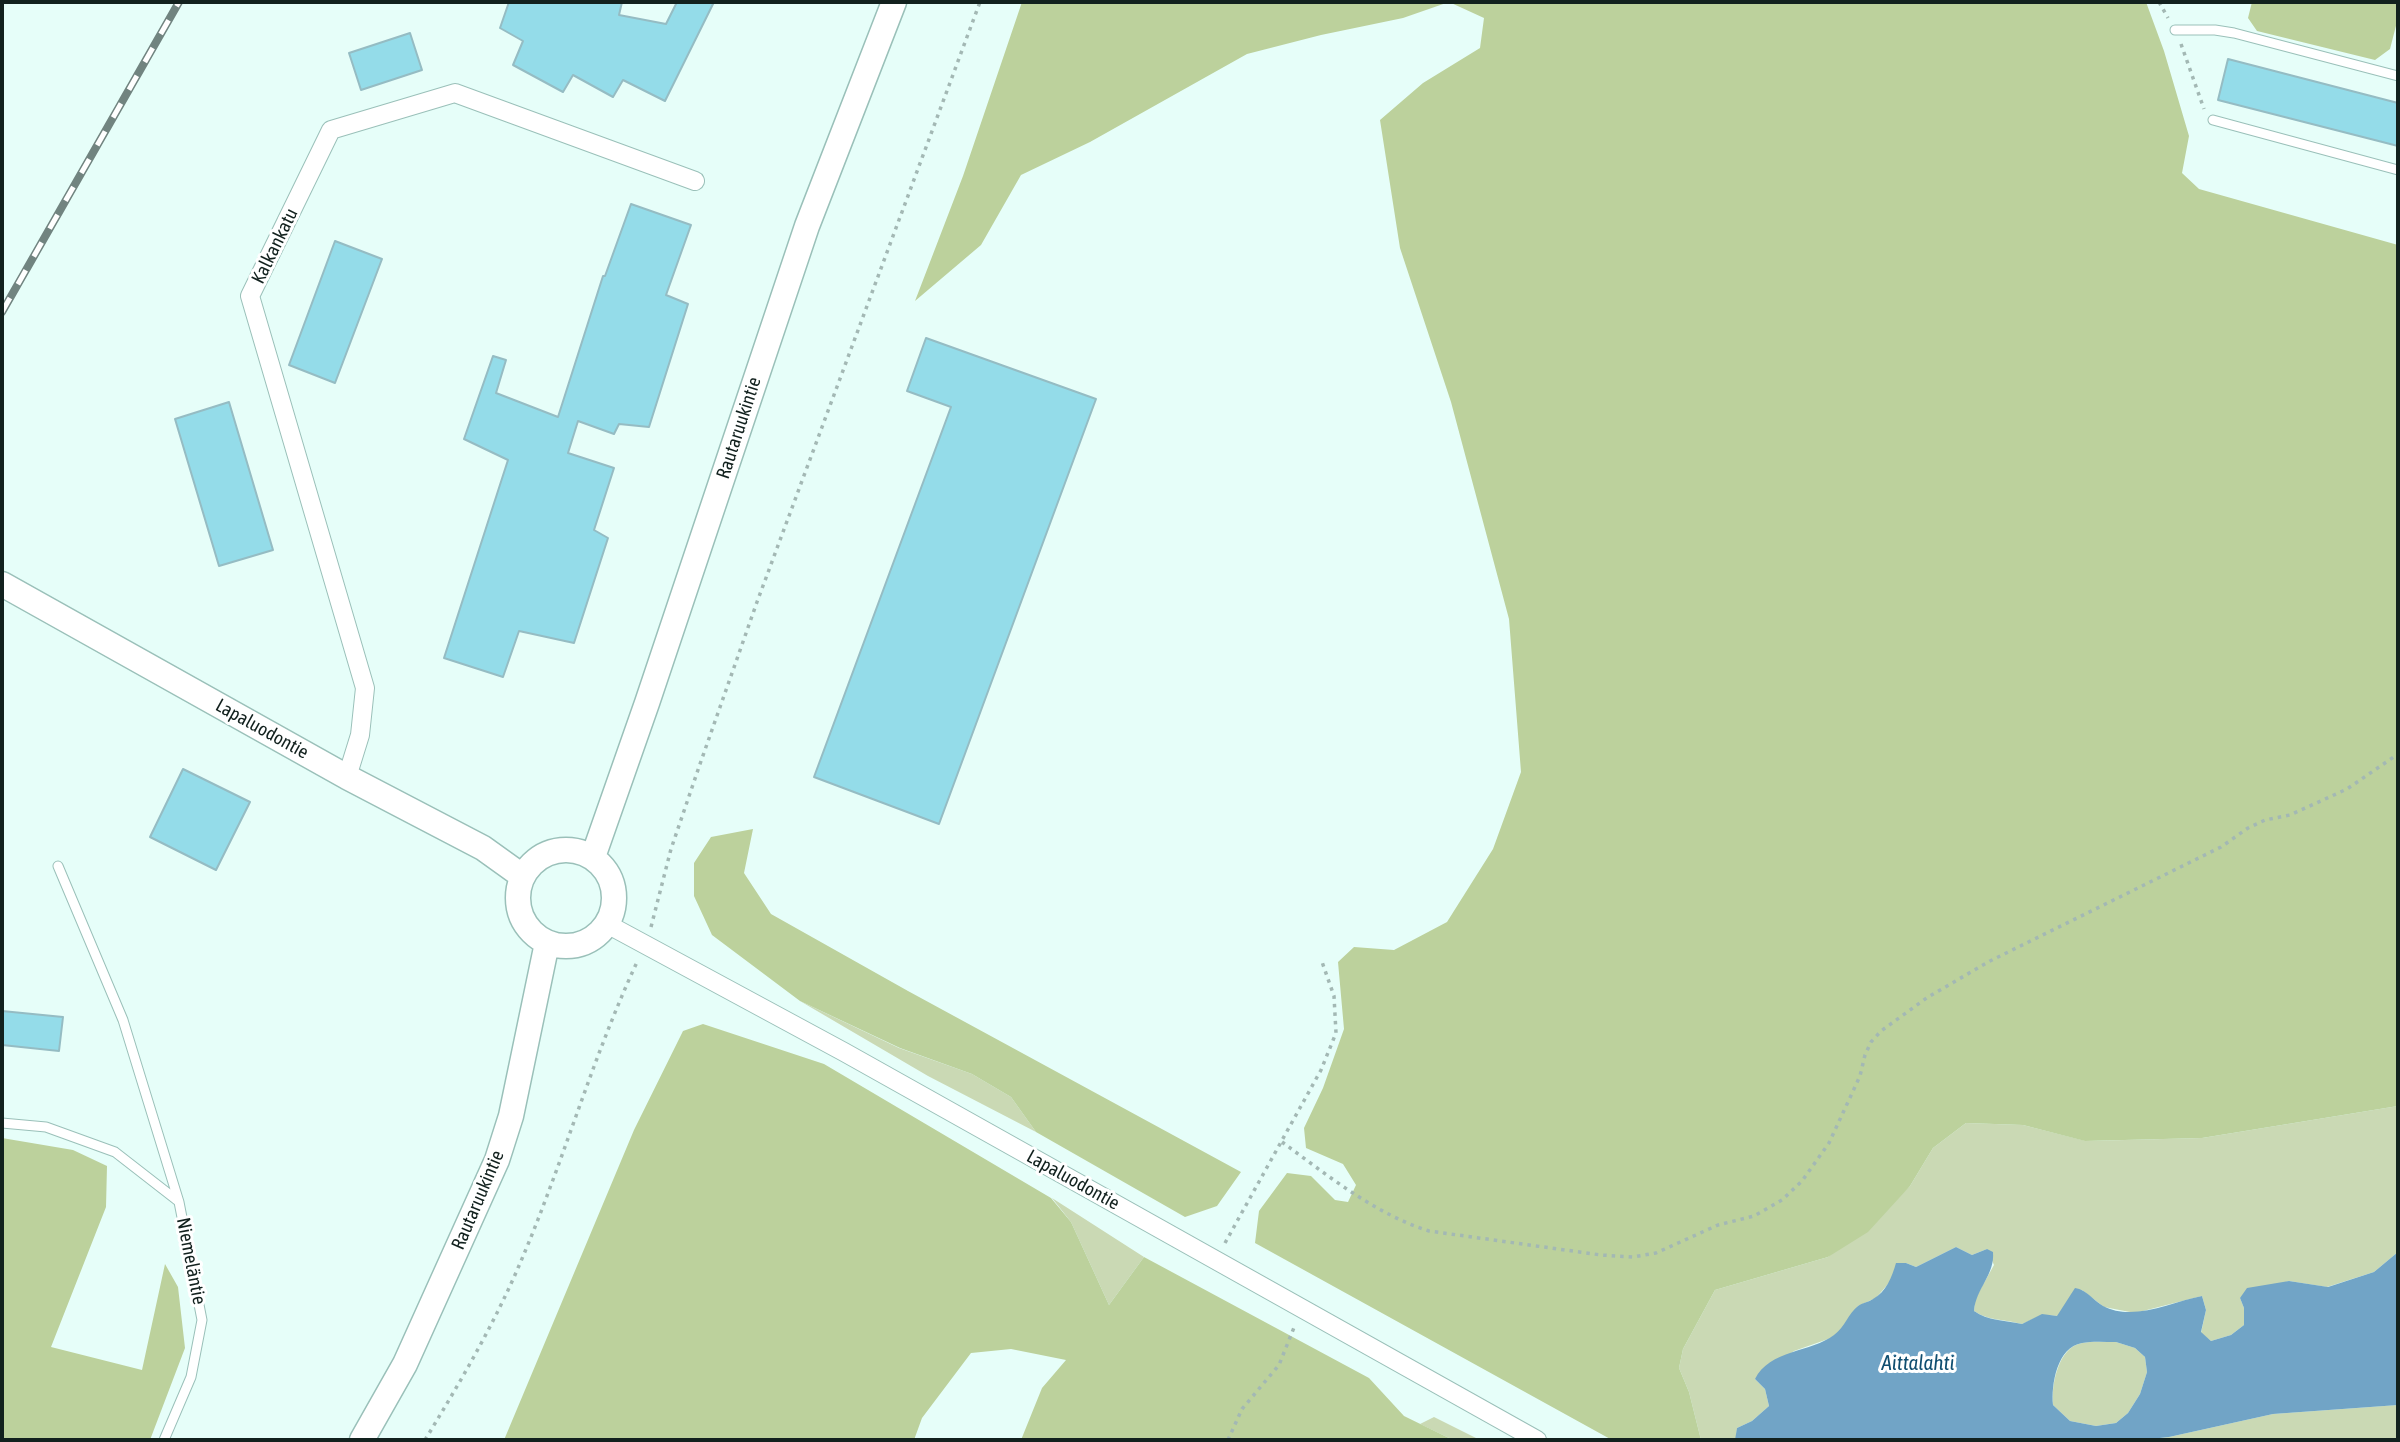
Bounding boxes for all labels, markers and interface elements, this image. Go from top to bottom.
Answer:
street label: Kalkankatu [247,205,303,287]
street label: Rautaruukintie [712,374,766,482]
street label: Lapaluodontie [212,694,312,764]
street label: Lapaluodontie [1023,1145,1123,1215]
street label: Rautaruukintie [447,1147,509,1253]
street label: Niemeläntie [171,1216,211,1306]
water label: Aittalahti [1882,1350,1954,1376]

